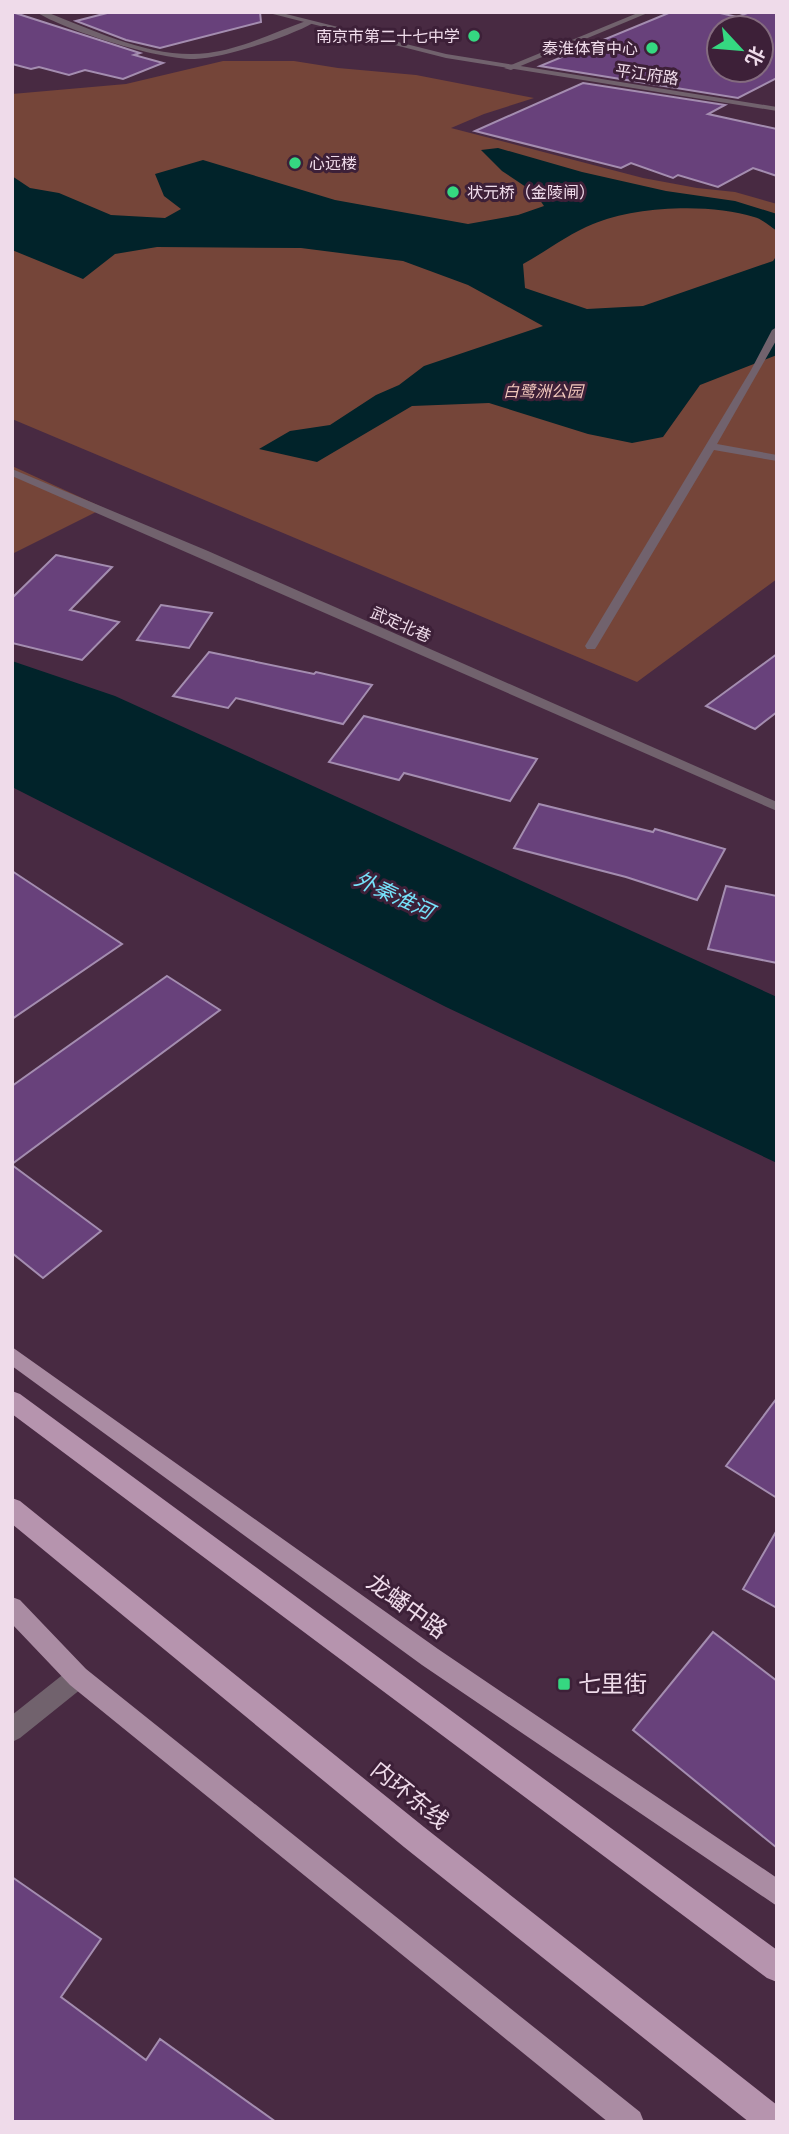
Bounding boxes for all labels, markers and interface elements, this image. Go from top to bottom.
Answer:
north arrow [705,14,775,84]
place label: 南京市第二十七中学 [316,25,460,47]
marker: 南京市第二十七中学 [466,28,482,44]
place label: 秦淮体育中心 [542,37,638,59]
marker: 秦淮体育中心 [644,40,660,56]
text: 北 [739,42,771,71]
street label: 平江府路 [614,59,680,89]
place label: 心远楼 [309,152,357,174]
marker: 心远楼 [287,155,303,171]
place label: 状元桥（金陵闸） [467,181,595,203]
marker: 状元桥（金陵闸） [445,184,461,200]
park label: 白鹭洲公园 [503,380,585,402]
street label: 武定北巷 [367,601,435,647]
water label: 外秦淮河 [350,864,442,928]
street label: 龙蟠中路 [360,1566,454,1646]
place label: 七里街 [578,1668,647,1700]
marker: 七里街 [556,1676,572,1692]
street label: 内环东线 [364,1754,456,1836]

